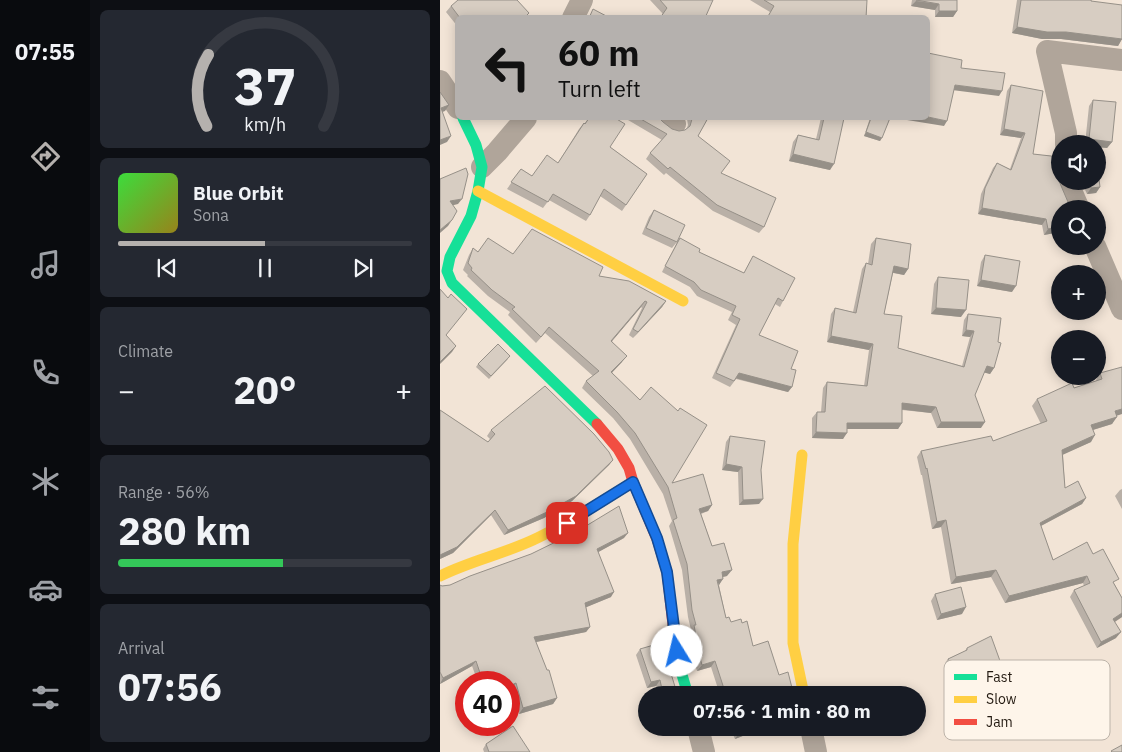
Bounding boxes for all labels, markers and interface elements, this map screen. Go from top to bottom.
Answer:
text: 60 m [558,30,640,76]
icon: left [475,35,540,100]
text: 07:55 [15,37,75,66]
text: 37 [234,52,296,119]
text: Turn left [558,74,641,103]
text: km/h [244,113,286,136]
map controls [1051,135,1106,385]
button: sound [1051,135,1106,190]
icon: directions [28,139,63,174]
text: Blue Orbit [193,181,283,205]
button: search [1051,200,1106,255]
text: Sona [193,205,229,225]
icon: music [28,247,63,282]
icon: previous [153,254,181,282]
icon: pause [251,254,279,282]
icon: next [349,254,377,282]
button: + [1051,265,1106,320]
button: − [1051,330,1106,385]
text: Climate [118,341,173,361]
icon: phone [28,355,63,390]
text: 20° [233,365,297,414]
text: − [118,372,135,409]
text: + [395,372,412,409]
icon: climate [28,464,63,499]
text: Range · 56% [118,482,210,502]
pin [546,502,588,544]
text: 280 km [118,506,251,555]
icon: arrive [553,509,581,537]
icon: car [28,572,63,607]
position arrow [650,624,702,676]
text: Arrival [118,638,165,658]
legend [944,660,1110,740]
text: 07:56 [118,662,222,711]
text: Fast [986,668,1012,686]
speed limit sign: 40 [455,671,520,736]
icon: filters [28,680,63,715]
text: Slow [986,690,1017,708]
text: 07:56 · 1 min · 80 m [693,699,871,723]
text: Jam [986,713,1013,731]

